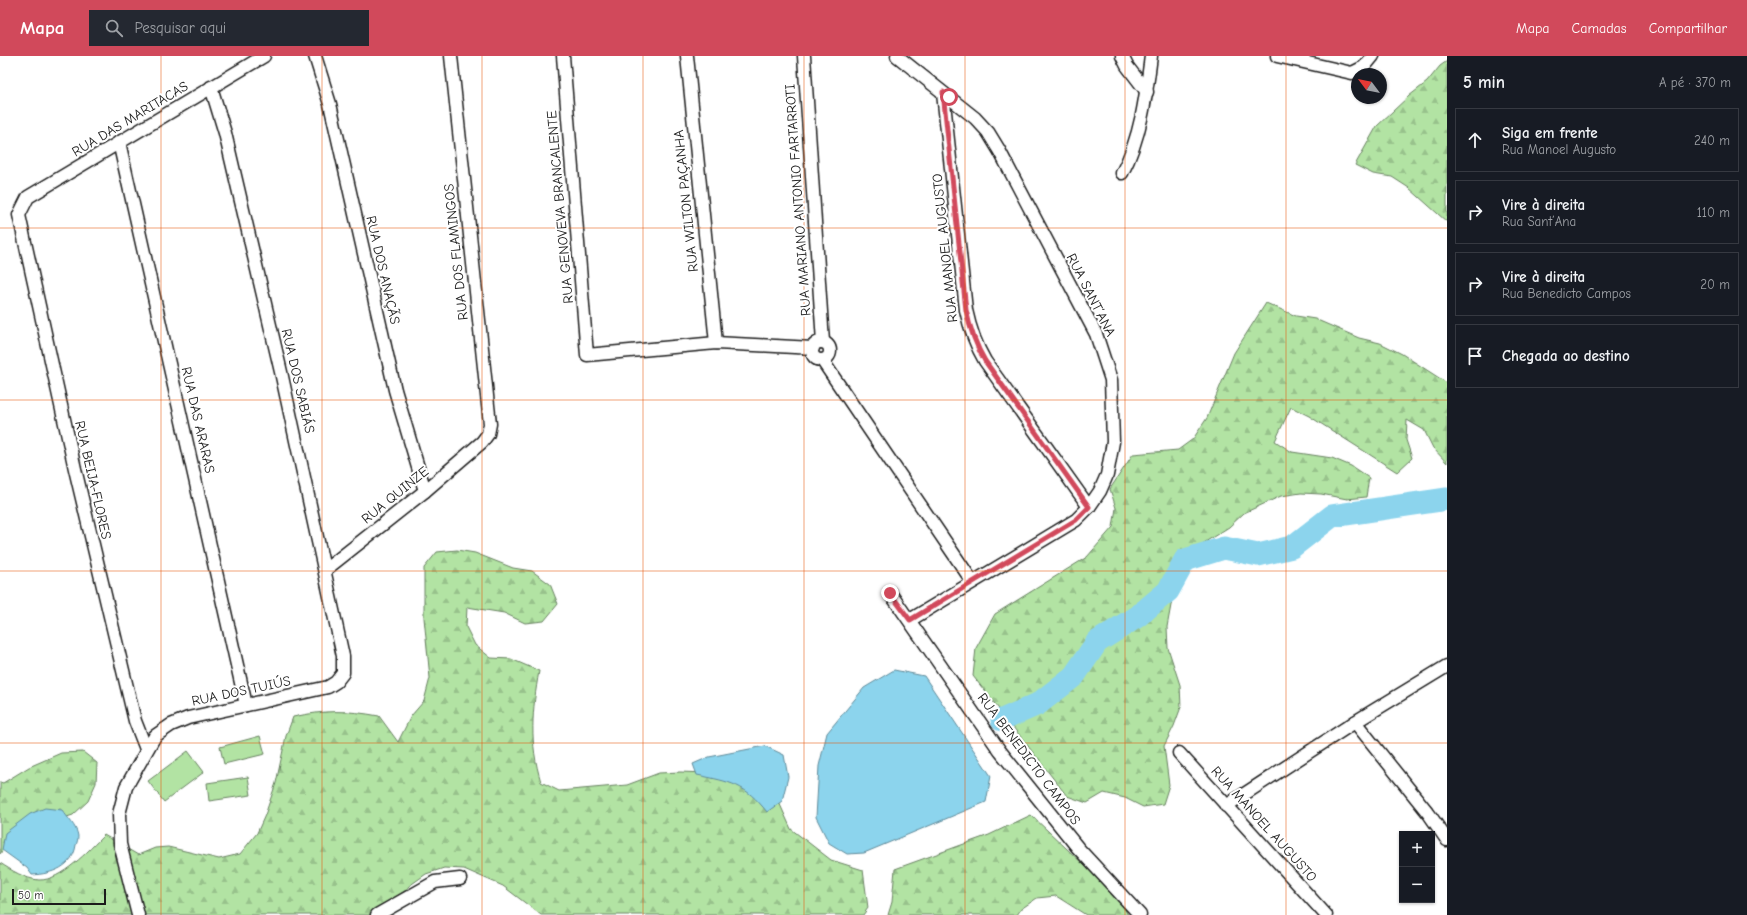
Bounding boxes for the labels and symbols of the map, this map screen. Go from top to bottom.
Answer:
north arrow [1351,68,1387,104]
street label: RUA DAS MARITACAS [69,78,191,160]
street label: RUA MARIANO ANTONIO FARTARROTI [781,83,815,317]
route start [940,88,958,106]
street label: RUA GENOVEVA BRANCALENTE [543,110,577,304]
street label: RUA WILTON PAÇANHA [670,129,702,273]
street label: RUA MANOEL AUGUSTO [929,173,961,323]
street label: RUA DOS FLAMINGOS [440,183,472,321]
street label: RUA DOS ANAÇÃS [362,214,404,326]
street label: RUA SANT’ANA [1063,251,1119,339]
street label: RUA DOS SABIÁS [278,327,318,435]
street label: RUA DAS ARARAS [177,365,219,475]
street label: RUA BEIJA-FLORES [71,419,115,541]
street label: RUA QUINZE [358,463,432,527]
route end [881,584,899,602]
street label: RUA DOS TUIÚS [190,672,292,710]
street label: RUA BENEDICTO CAMPOS [974,690,1084,828]
street label: RUA MANOEL AUGUSTO [1208,763,1320,885]
scale bar [12,887,106,906]

